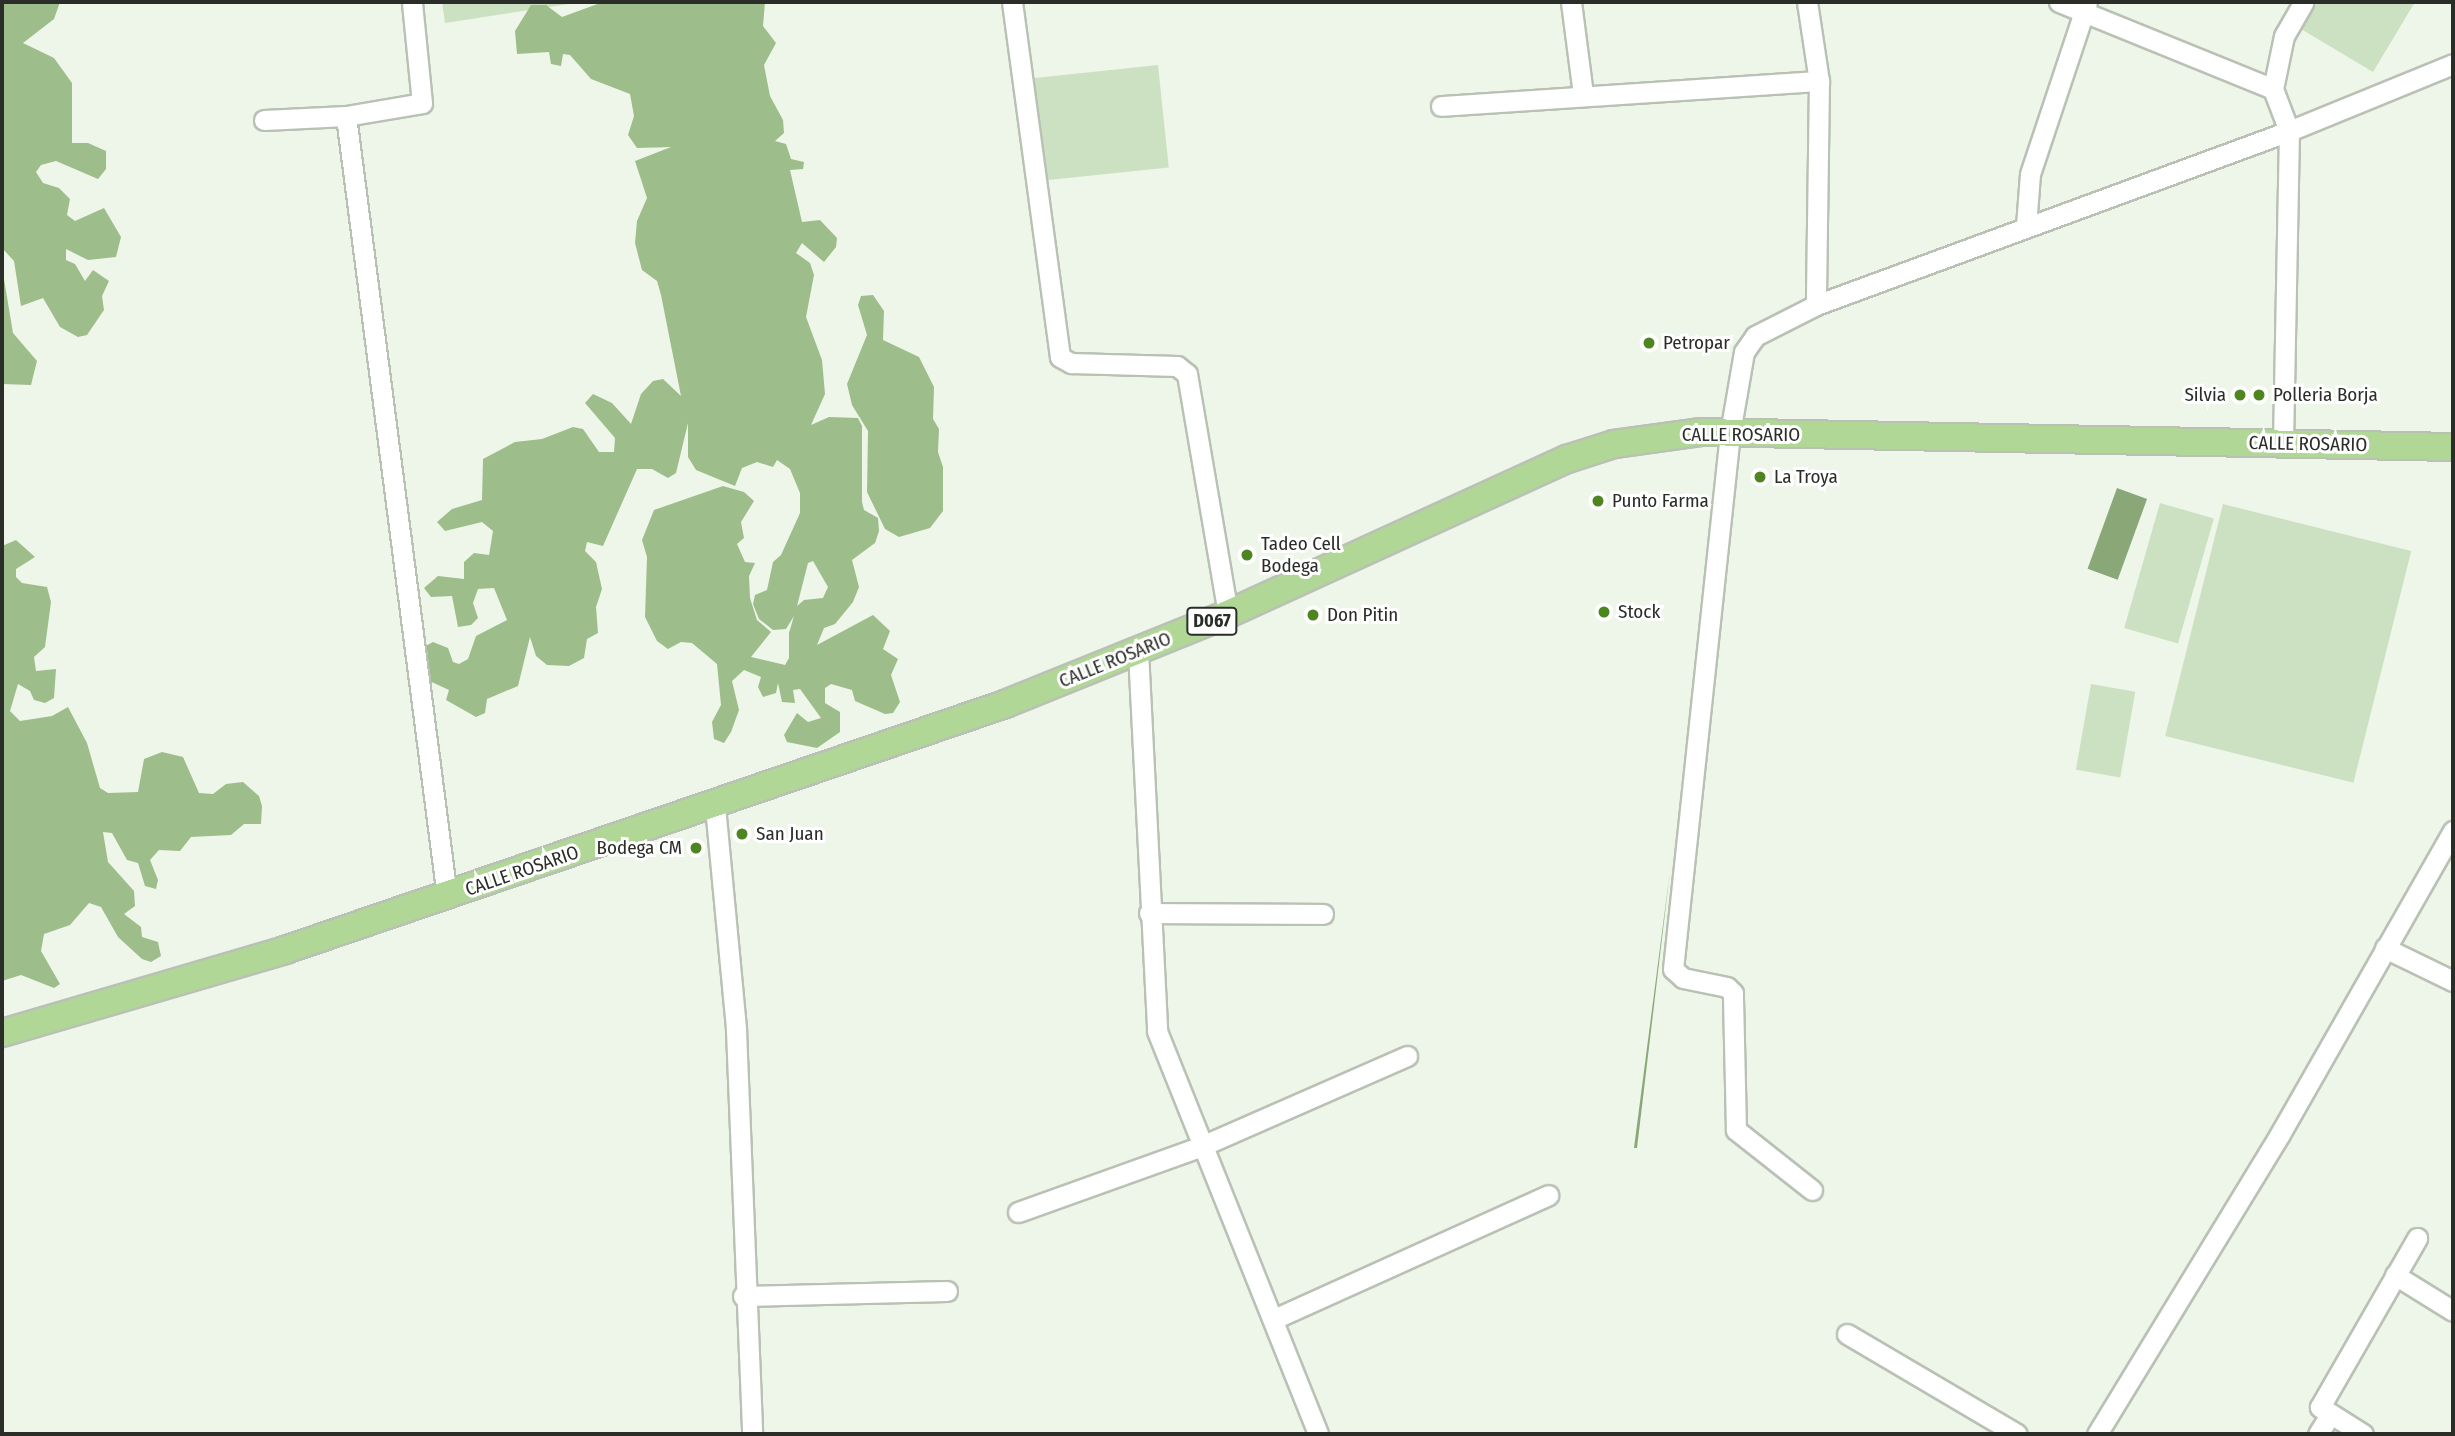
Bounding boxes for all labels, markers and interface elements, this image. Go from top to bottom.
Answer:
place label: Petropar [1663,332,1730,354]
marker: Petropar [1641,335,1657,351]
place label: Silvia [2184,384,2226,406]
place label: Polleria Borja [2273,384,2378,406]
marker: Silvia [2232,387,2248,403]
marker: Polleria Borja [2251,387,2267,403]
street label: CALLE ROSARIO [1682,424,1800,446]
street label: CALLE ROSARIO [2249,432,2367,456]
place label: La Troya [1774,466,1838,488]
marker: La Troya [1752,469,1768,485]
place label: Punto Farma [1612,490,1709,512]
marker: Punto Farma [1590,493,1606,509]
place label: Tadeo Cell Bodega [1261,533,1341,577]
marker: Tadeo Cell Bodega [1239,547,1255,563]
place label: Stock [1618,601,1660,623]
place label: Don Pitin [1327,604,1398,626]
marker: Stock [1596,604,1612,620]
road number: D067 [1186,606,1238,636]
marker: Don Pitin [1305,607,1321,623]
street label: CALLE ROSARIO [1056,627,1174,693]
place label: San Juan [756,823,824,845]
marker: San Juan [734,826,750,842]
place label: Bodega CM [597,837,682,859]
marker: Bodega CM [688,840,704,856]
street label: CALLE ROSARIO [462,841,582,901]

